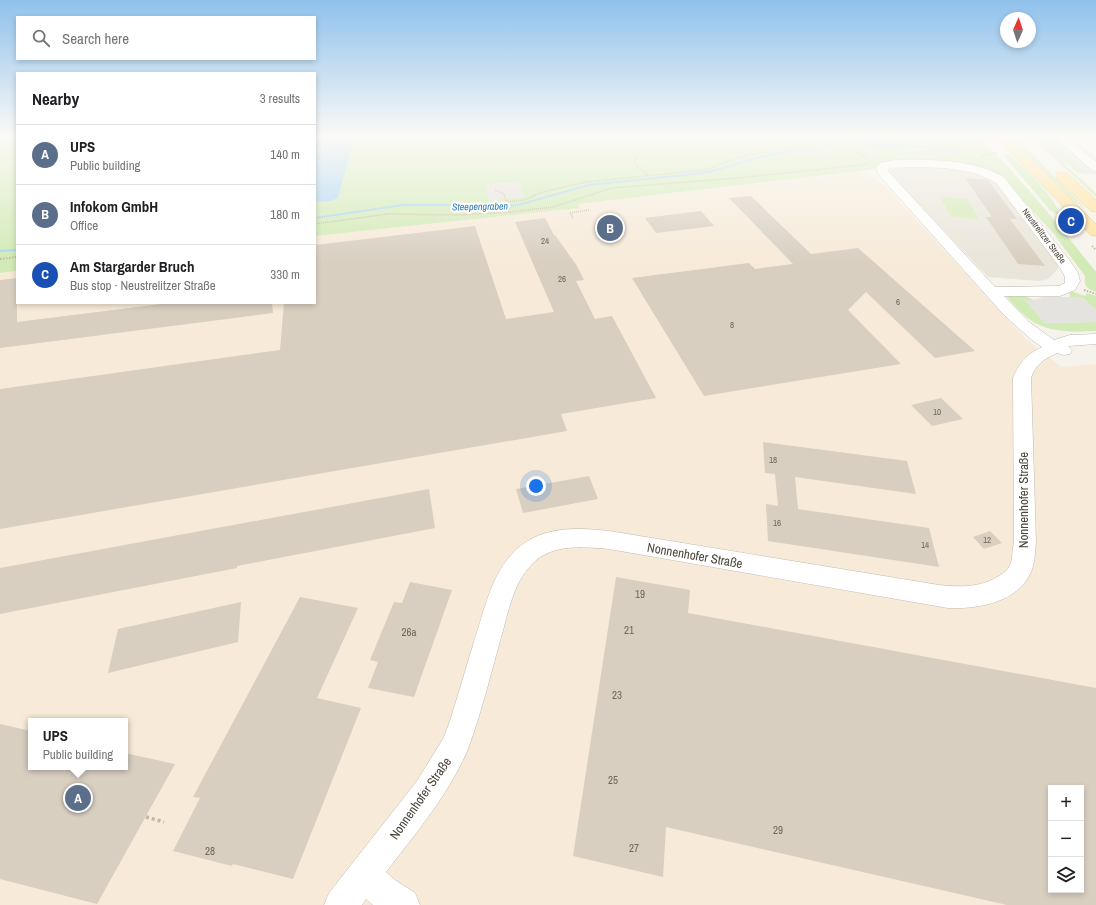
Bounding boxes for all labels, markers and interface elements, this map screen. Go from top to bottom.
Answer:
north arrow [1000,12,1036,48]
search box [16,16,316,60]
icon: search [30,27,52,49]
text: Search here [62,28,129,49]
text: Nearby [32,87,79,110]
text: 3 results [260,90,300,107]
text: UPS [70,136,95,157]
text: A [41,146,49,163]
text: 140 m [270,146,300,163]
text: Public building [70,157,141,174]
text: Infokom GmbH [70,196,158,217]
water label: Steepengraben [452,200,509,213]
text: B [41,206,49,223]
text: 180 m [270,206,300,223]
street label: Neustrelitzer Straße [1019,206,1069,266]
pin: C [1058,206,1084,236]
pin: B [597,213,623,243]
text: Office [70,217,98,234]
house number: 24 [541,235,549,247]
text: Am Stargarder Bruch [70,256,194,277]
text: C [41,266,49,283]
text: 330 m [270,266,300,283]
house number: 26 [558,273,566,285]
text: Bus stop · Neustrelitzer Straße [70,277,216,294]
house number: 6 [896,296,900,308]
house number: 8 [730,319,734,331]
house number: 10 [933,406,941,418]
street label: Nonnenhofer Straße [1015,452,1032,548]
house number: 18 [769,454,777,466]
your location [526,476,546,496]
house number: 16 [773,517,781,529]
house number: 12 [983,534,991,546]
street label: Nonnenhofer Straße [646,539,744,572]
house number: 14 [921,539,929,551]
house number: 19 [635,587,645,601]
house number: 21 [624,623,634,637]
house number: 26a [401,625,417,639]
house number: 23 [612,688,622,702]
popup [28,718,128,770]
text: UPS [43,725,68,746]
text: Public building [43,746,113,763]
street label: Nonnenhofer Straße [386,754,455,843]
house number: 25 [608,773,618,787]
pin: A [65,783,91,813]
map controls [1048,785,1084,893]
button: + [1048,785,1084,821]
button: − [1048,821,1084,857]
house number: 29 [773,823,783,837]
house number: 27 [629,841,639,855]
house number: 28 [205,844,215,858]
button: layers [1048,857,1084,893]

